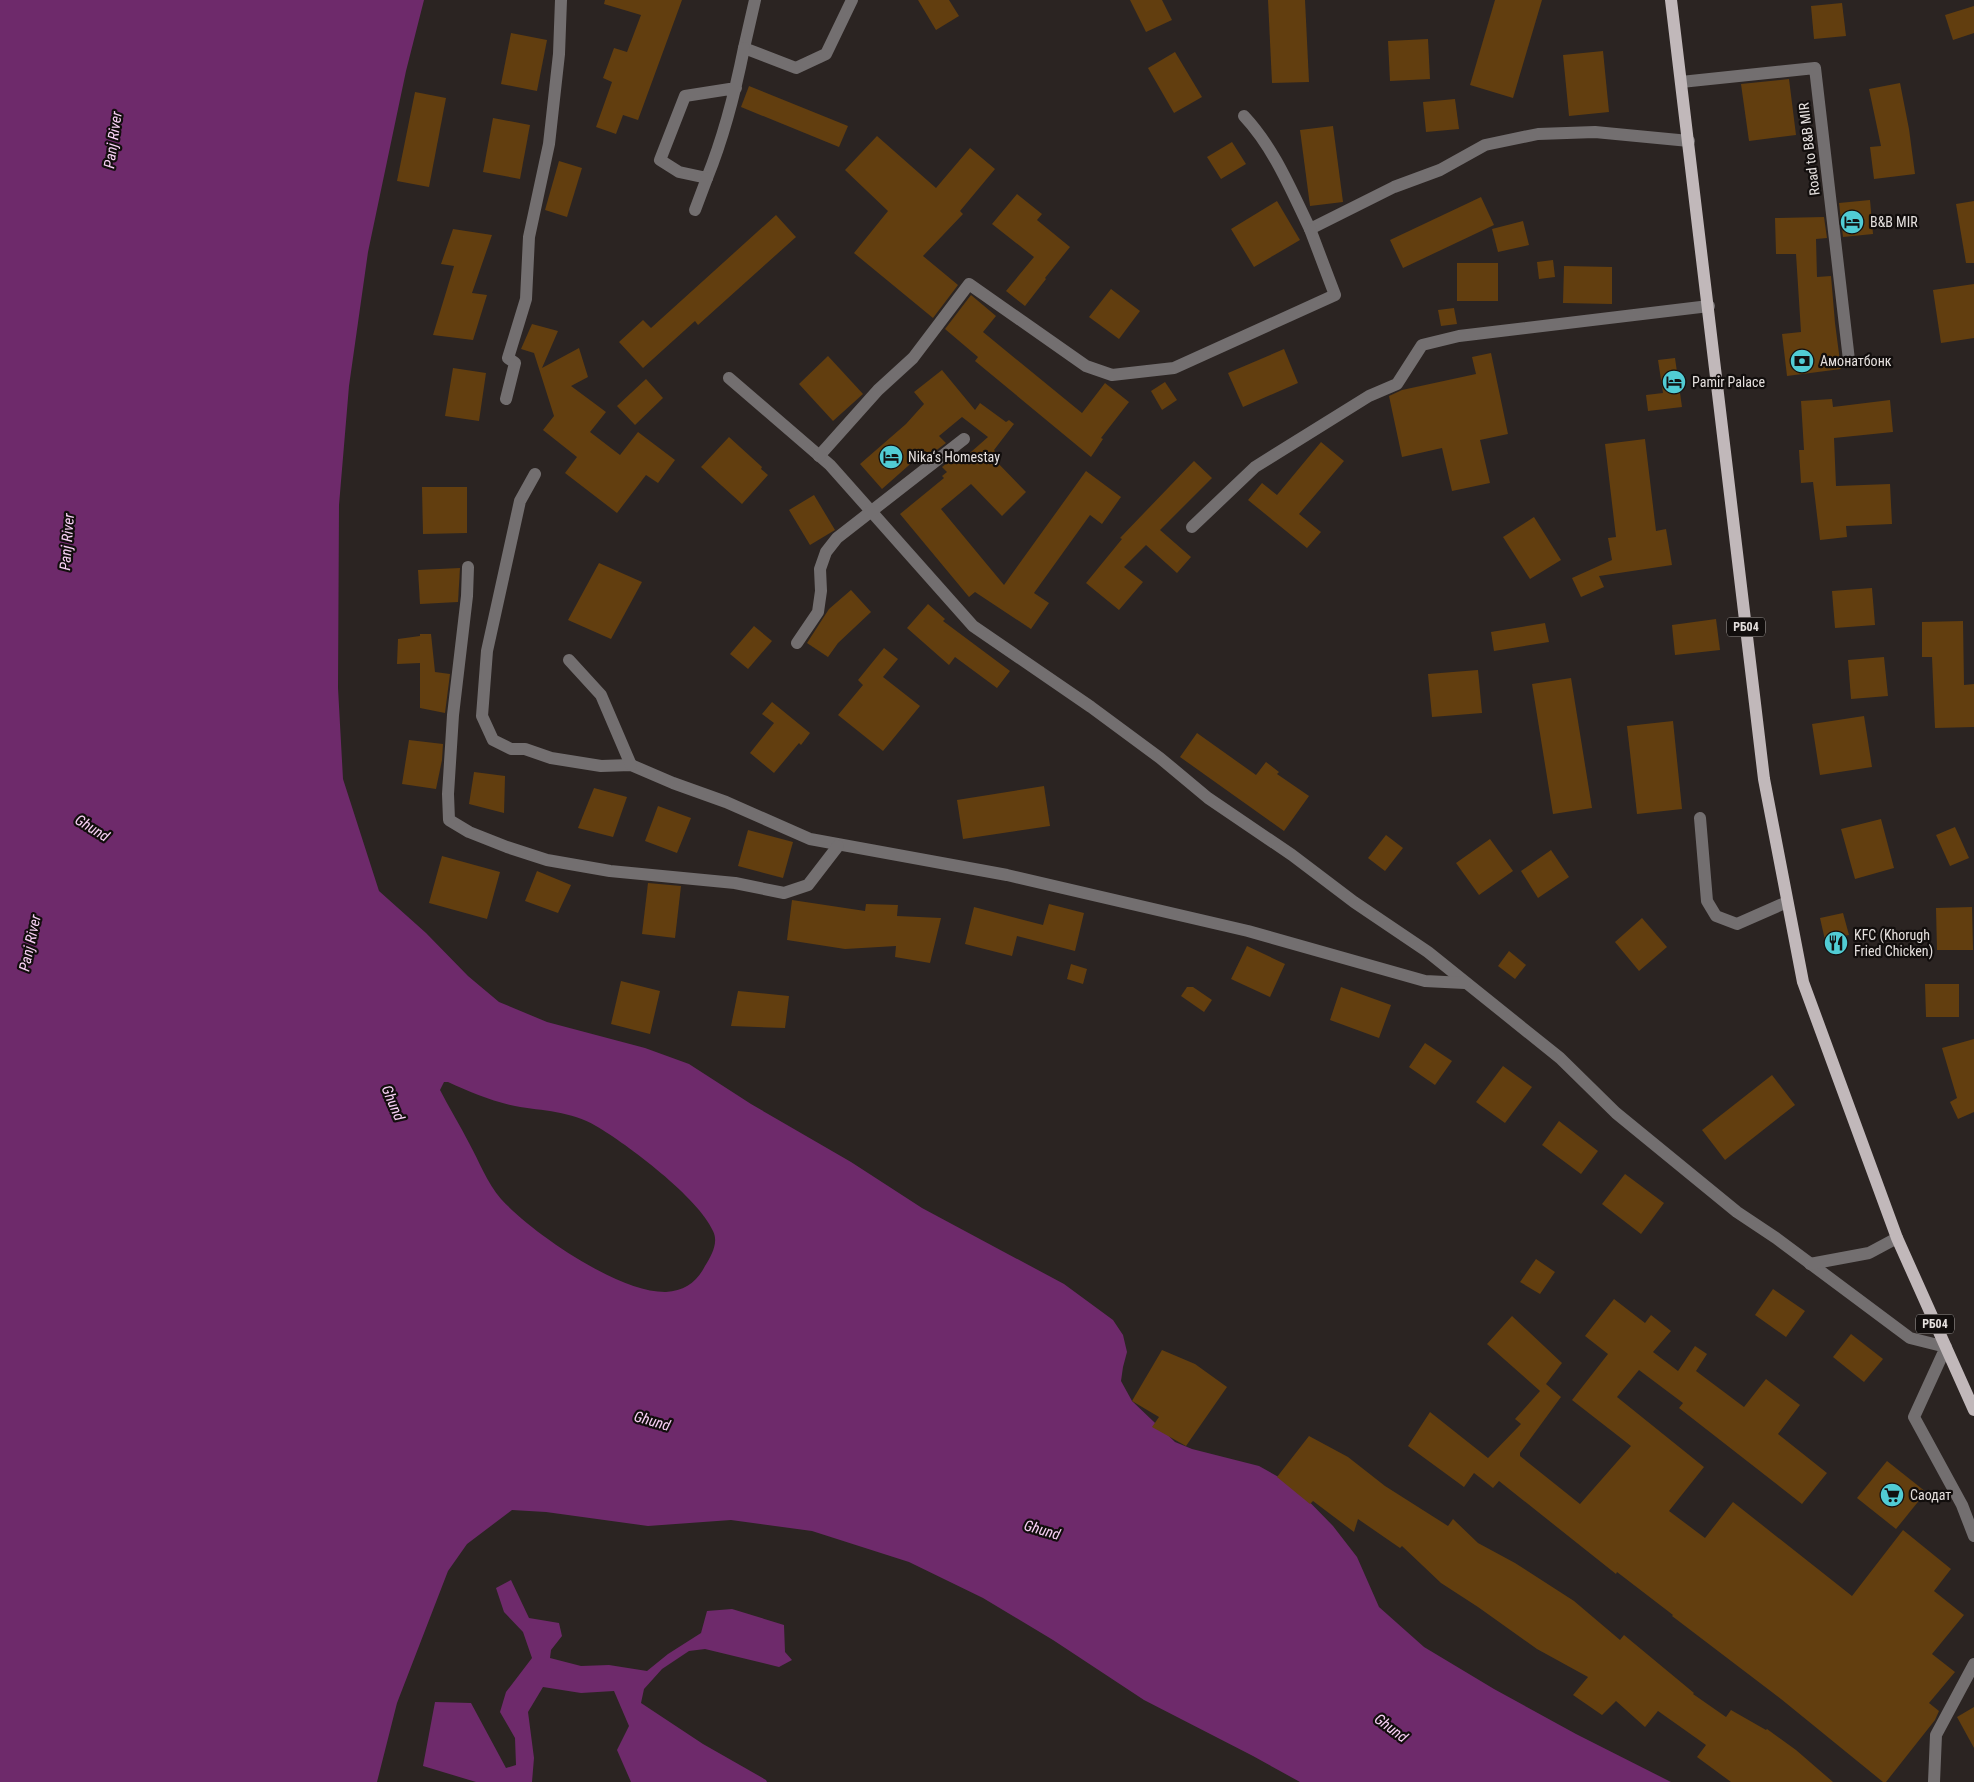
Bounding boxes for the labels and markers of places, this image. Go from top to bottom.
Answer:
hotel icon: B&B MIR [1839,209,1865,235]
place label: B&B MIR [1870,214,1918,230]
bank icon: Амонатбонк [1789,348,1815,374]
place label: Амонатбонк [1820,353,1892,369]
hotel icon: Pamir Palace [1661,369,1687,395]
place label: Pamir Palace [1692,374,1765,390]
hotel icon: Nika‘s Homestay [878,444,904,470]
place label: Nika‘s Homestay [908,449,1000,465]
place label: KFC (Khorugh Fried Chicken) [1854,927,1933,960]
restaurant icon: KFC (Khorugh Fried Chicken) [1823,930,1849,956]
supermarket icon: Саодат [1879,1482,1905,1508]
place label: Саодат [1910,1487,1951,1503]

